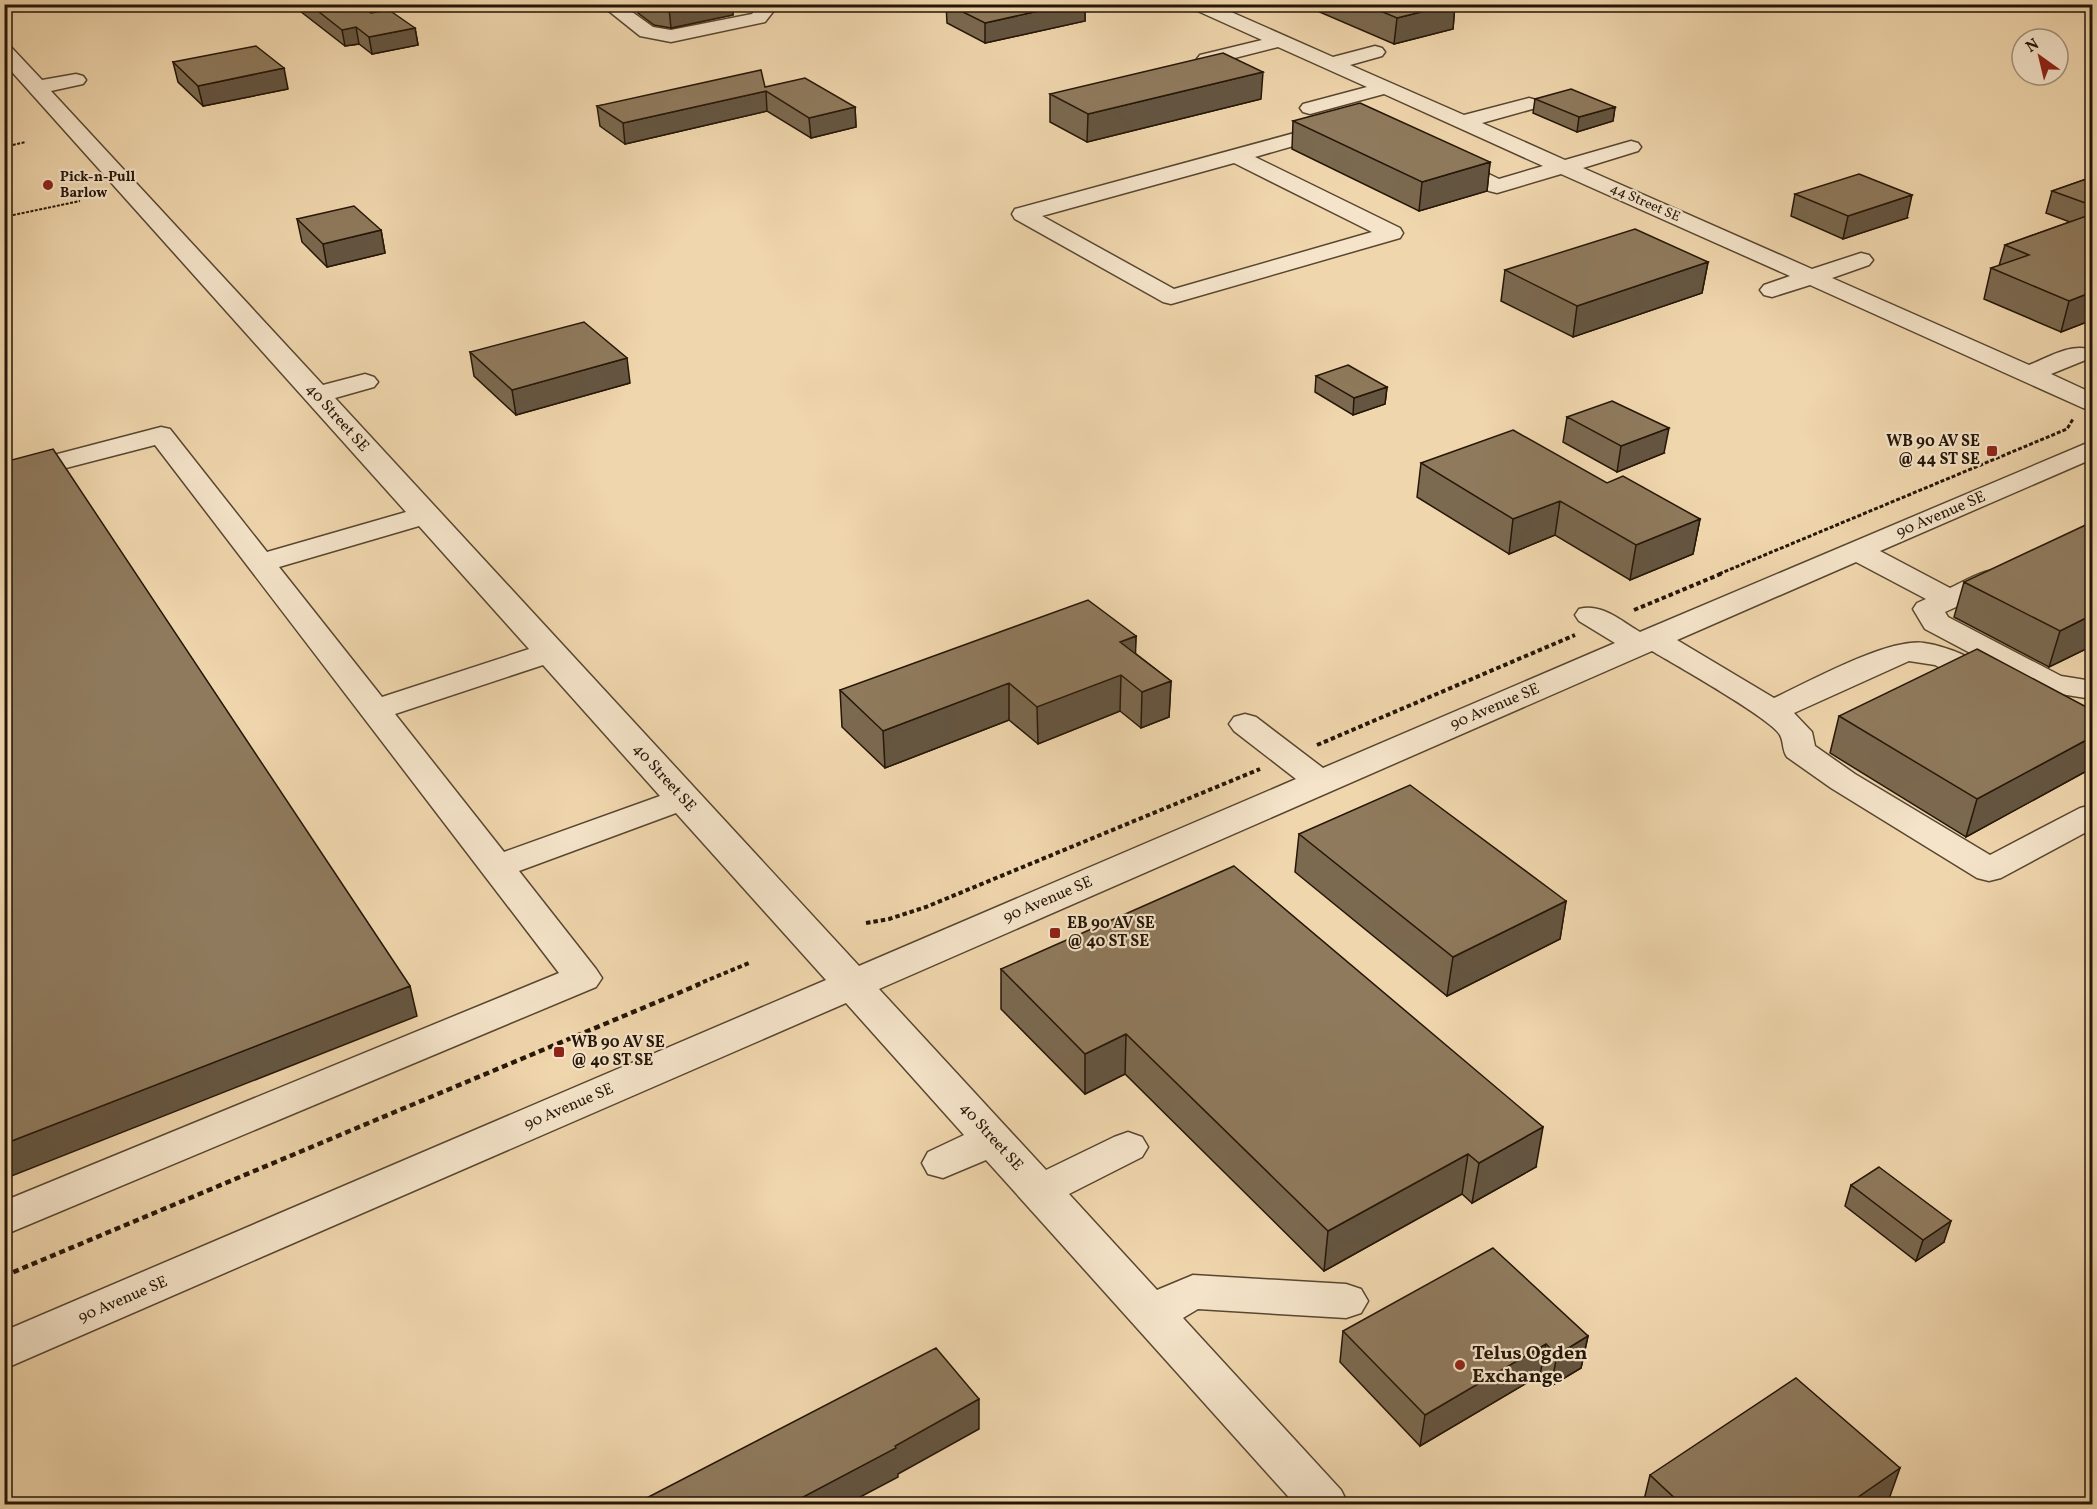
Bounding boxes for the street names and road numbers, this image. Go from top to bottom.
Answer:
street label: 44 Street SE [1607,179,1683,227]
street label: 40 Street SE [300,379,374,457]
street label: 90 Avenue SE [1893,486,1989,544]
street label: 90 Avenue SE [1447,678,1543,736]
street label: 40 Street SE [627,739,701,817]
street label: 90 Avenue SE [1000,871,1096,929]
street label: 90 Avenue SE [521,1078,617,1136]
street label: 40 Street SE [954,1098,1028,1176]
street label: 90 Avenue SE [75,1271,171,1329]

